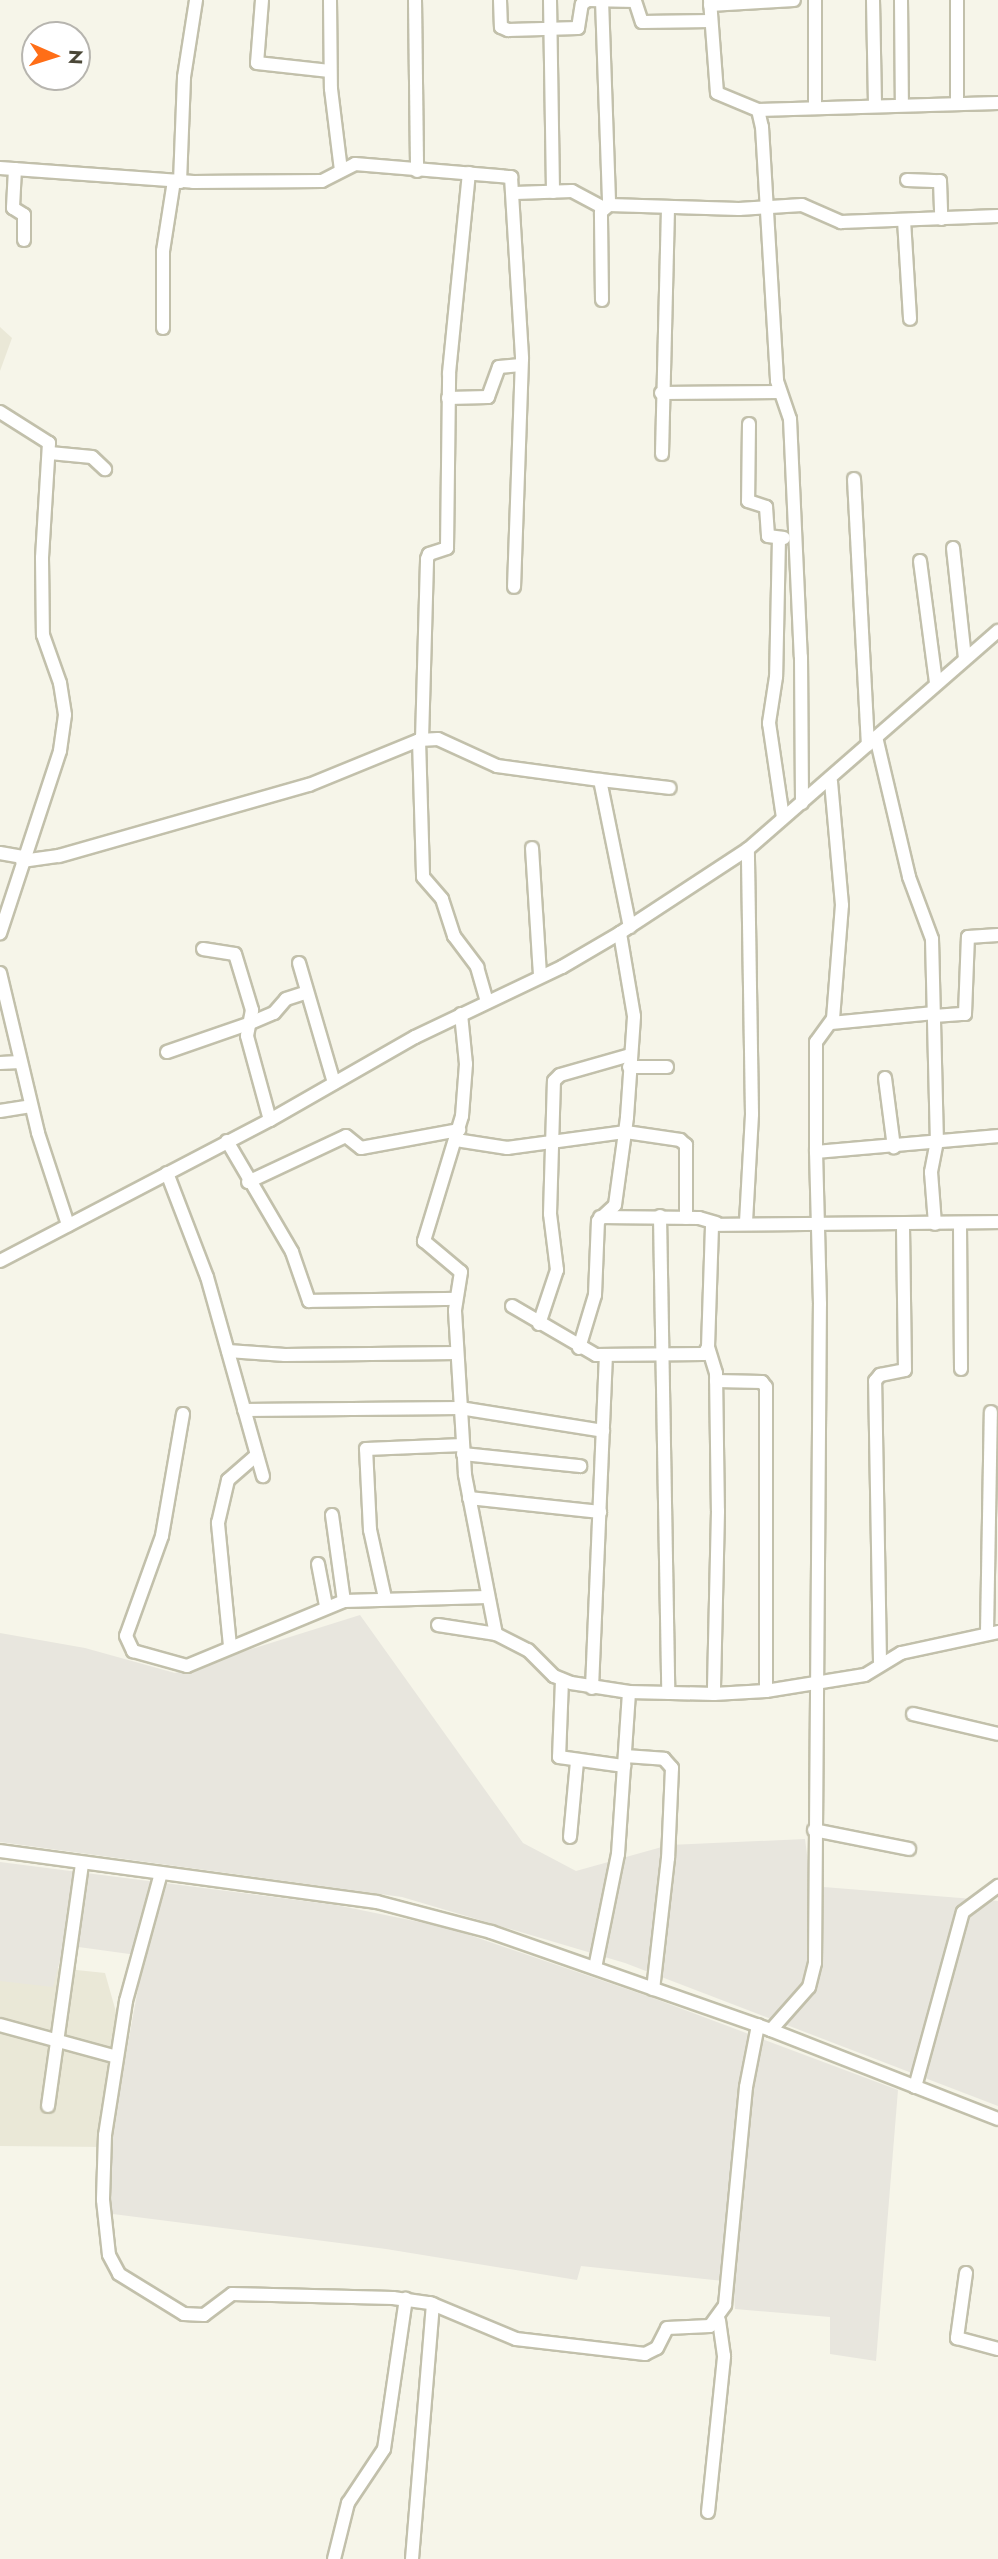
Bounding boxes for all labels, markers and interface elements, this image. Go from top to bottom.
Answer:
north arrow [21,21,91,91]
text: N [62,49,89,65]

